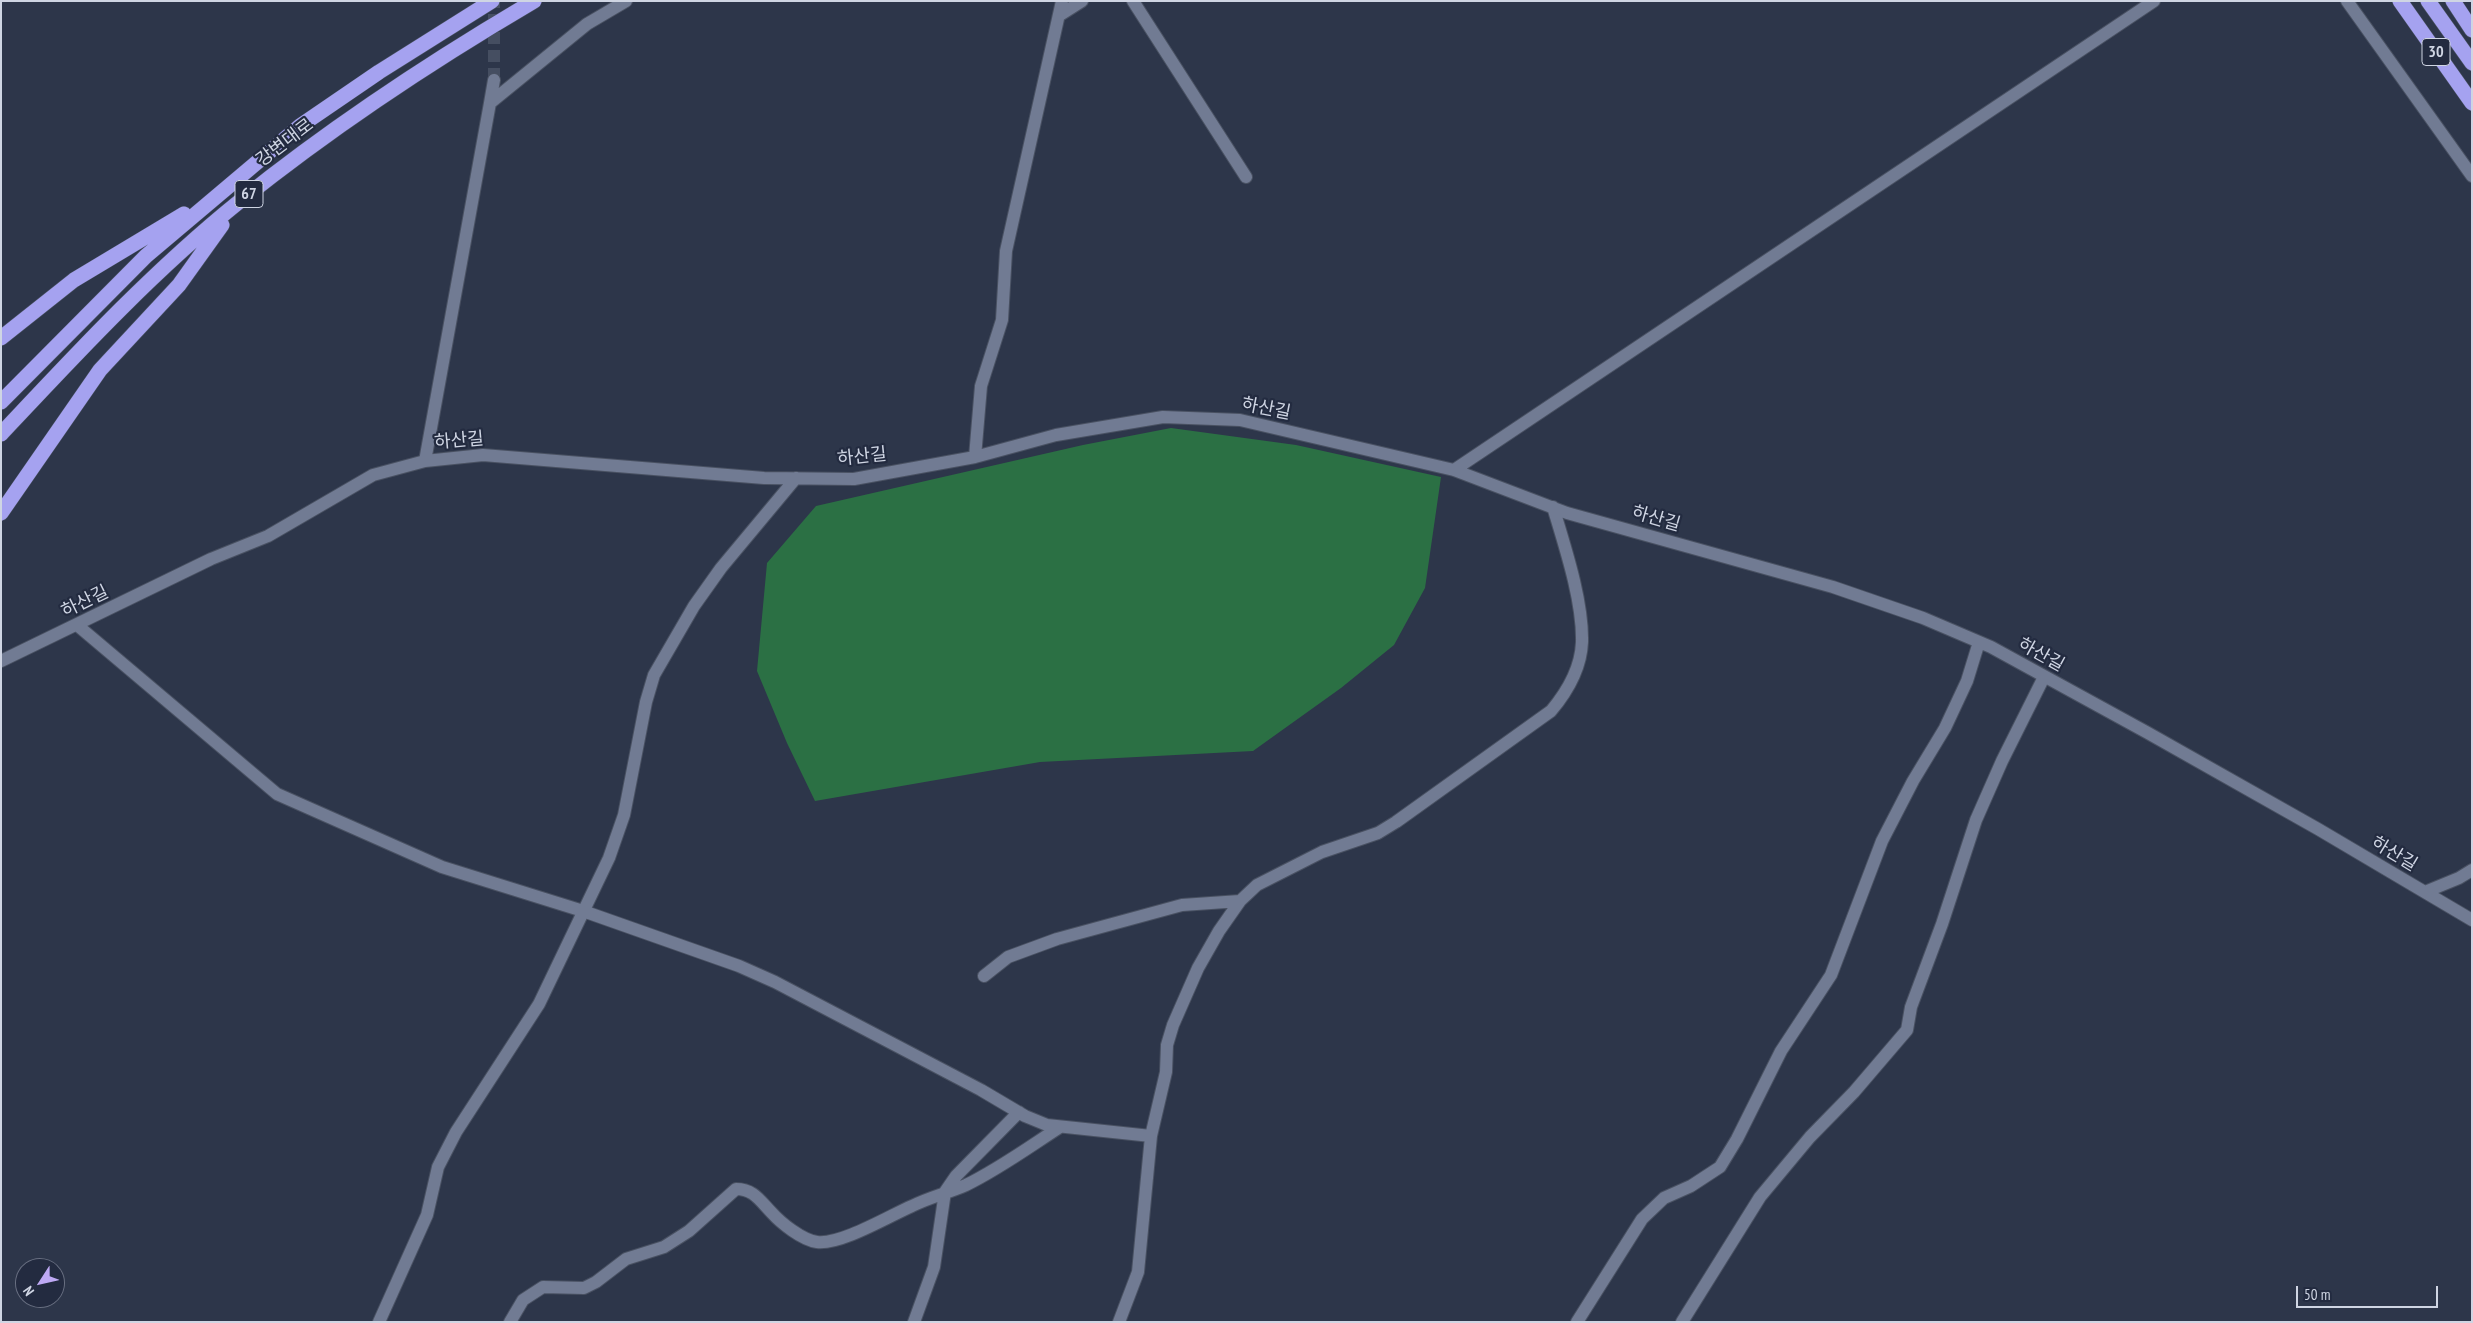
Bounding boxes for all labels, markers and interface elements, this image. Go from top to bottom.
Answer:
road number: 30 [2422,38,2450,66]
street label: 강변대로 [252,114,318,172]
road number: 67 [235,180,263,208]
street label: 하산길 [1240,394,1292,424]
street label: 하산길 [433,428,485,454]
street label: 하산길 [836,444,888,470]
street label: 하산길 [1629,502,1683,536]
street label: 하산길 [58,581,112,623]
street label: 하산길 [2014,634,2068,676]
street label: 하산길 [2367,832,2421,876]
north arrow [15,1258,65,1308]
scale bar [2298,1276,2440,1308]
text: N [19,1283,38,1299]
text: 50 m [2304,1285,2330,1304]

